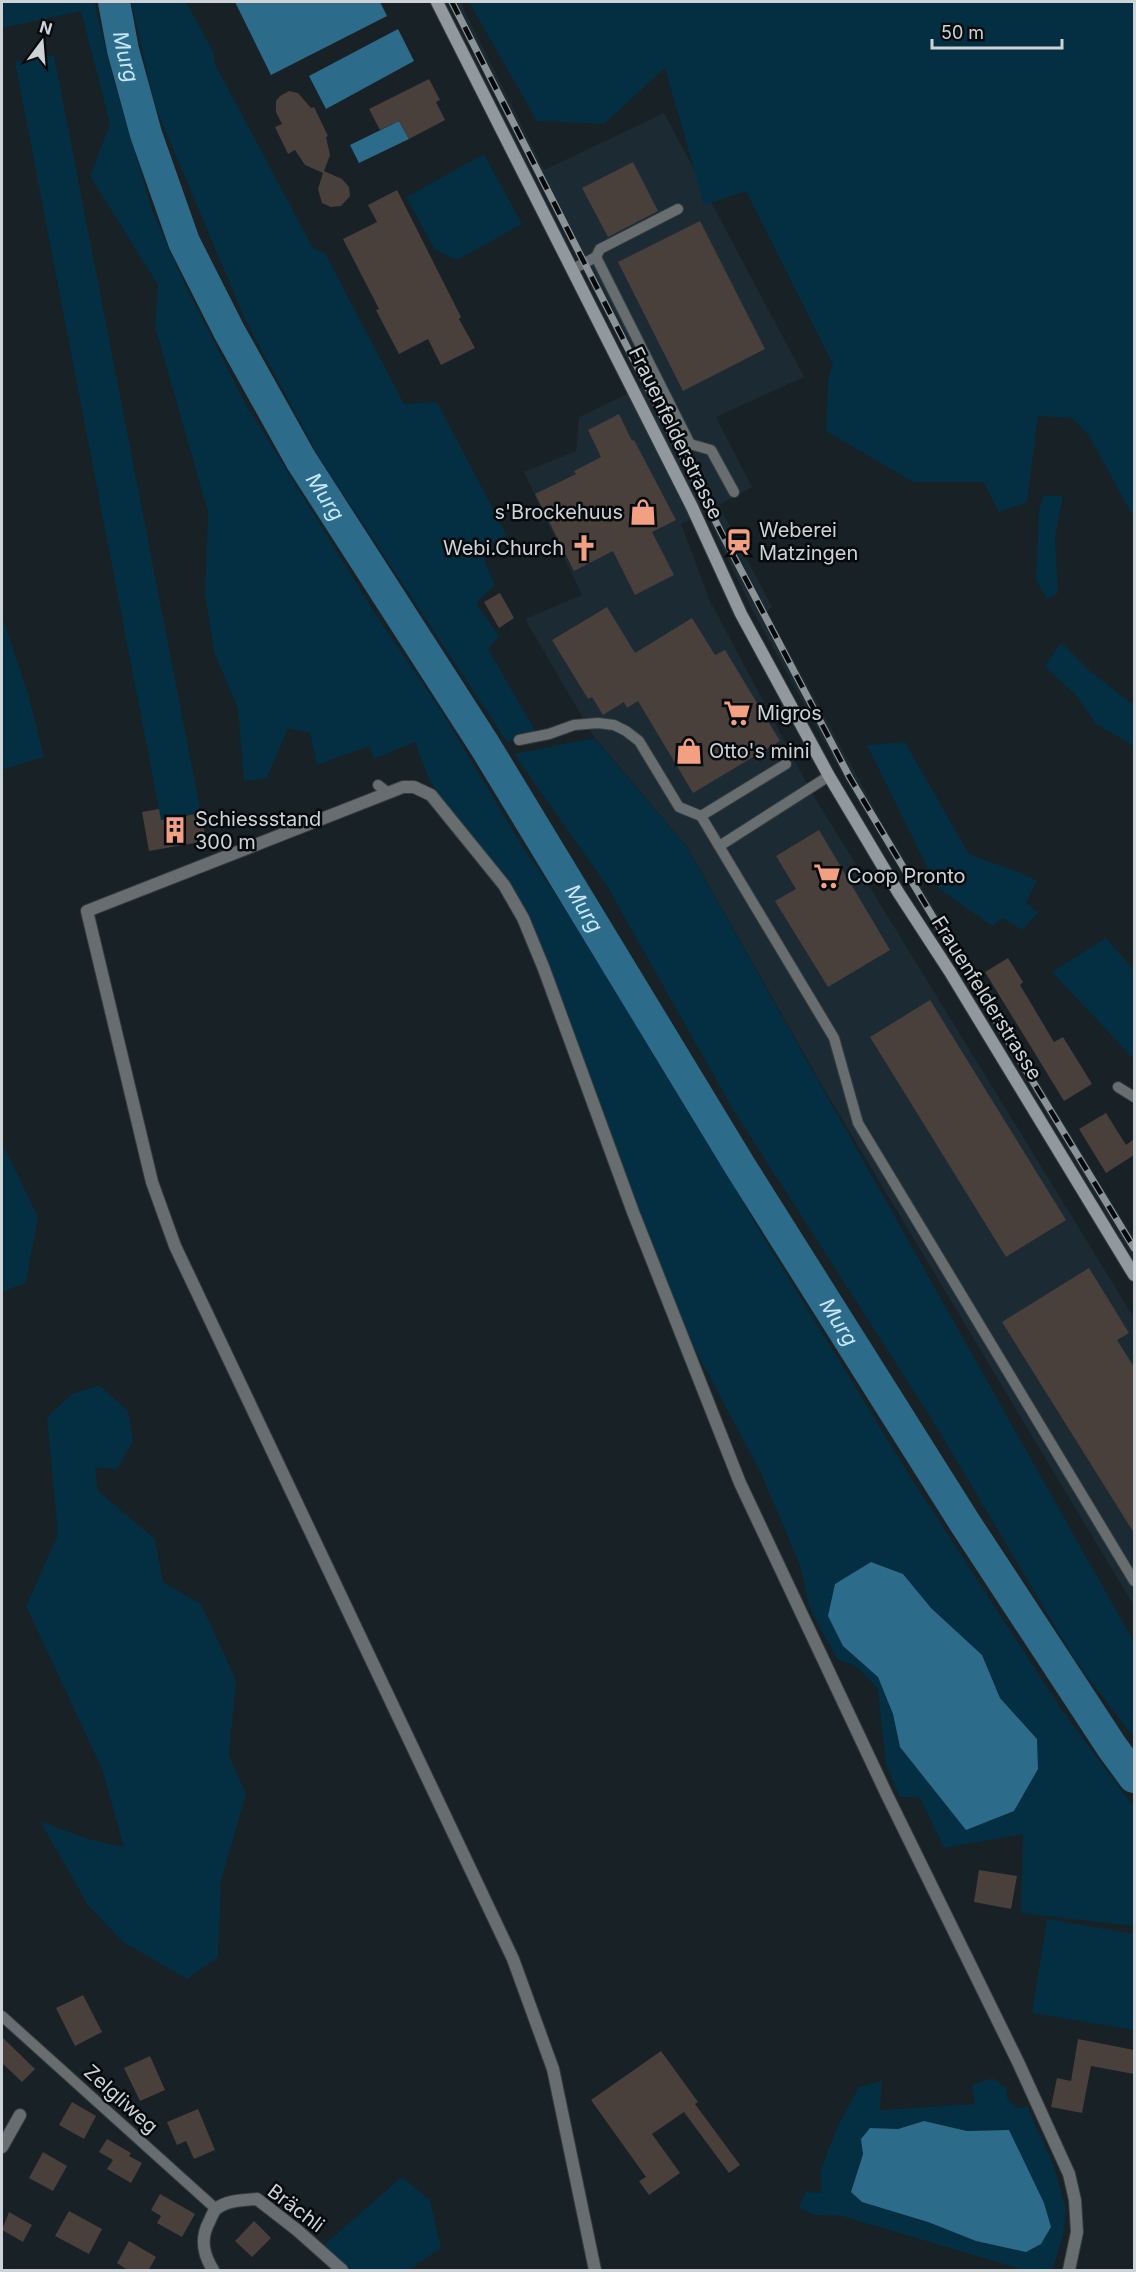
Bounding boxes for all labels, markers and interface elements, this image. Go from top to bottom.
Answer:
north arrow [12,12,72,72]
scale bar [932,12,1062,50]
text: N [38,16,55,39]
text: 50 m [941,22,984,43]
water label: Murg [108,29,144,85]
street label: Frauenfelderstrasse [624,343,728,523]
water label: Murg [301,468,350,526]
shop icon: s'Brockehuus [628,497,658,527]
place label: s'Brockehuus [495,500,623,524]
place label: Weberei Matzingen [759,518,858,565]
station icon: Weberei Matzingen [724,527,754,557]
church icon: Webi.Church [569,533,599,563]
place label: Webi.Church [443,536,564,560]
supermarket icon: Migros [722,698,752,728]
place label: Migros [757,701,822,725]
shop icon: Otto's mini [674,736,704,766]
place label: Otto's mini [709,739,810,763]
place label: Schiessstand 300 m [195,807,321,854]
building icon: Schiessstand 300 m [160,815,190,845]
supermarket icon: Coop Pronto [812,861,842,891]
place label: Coop Pronto [847,864,966,888]
water label: Murg [560,880,608,937]
street label: Frauenfelderstrasse [927,912,1047,1084]
water label: Murg [814,1293,863,1351]
street label: Zelgliweg [79,2060,163,2138]
street label: Brächli [263,2179,329,2237]

